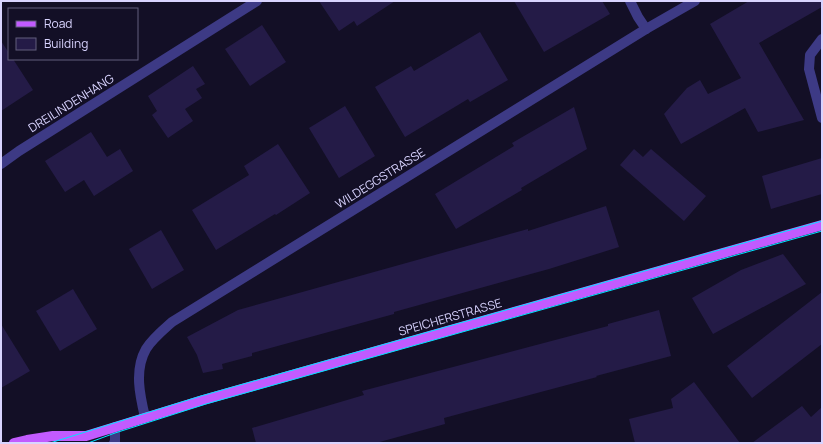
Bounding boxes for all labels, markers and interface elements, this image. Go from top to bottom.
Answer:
legend [8,8,138,60]
text: Road [44,15,72,32]
text: Building [44,35,88,52]
street label: DREILINDENHANG [25,70,118,136]
street label: WILDEGGSTRASSE [332,143,428,212]
street label: SPEICHERSTRASSE [396,294,504,340]

